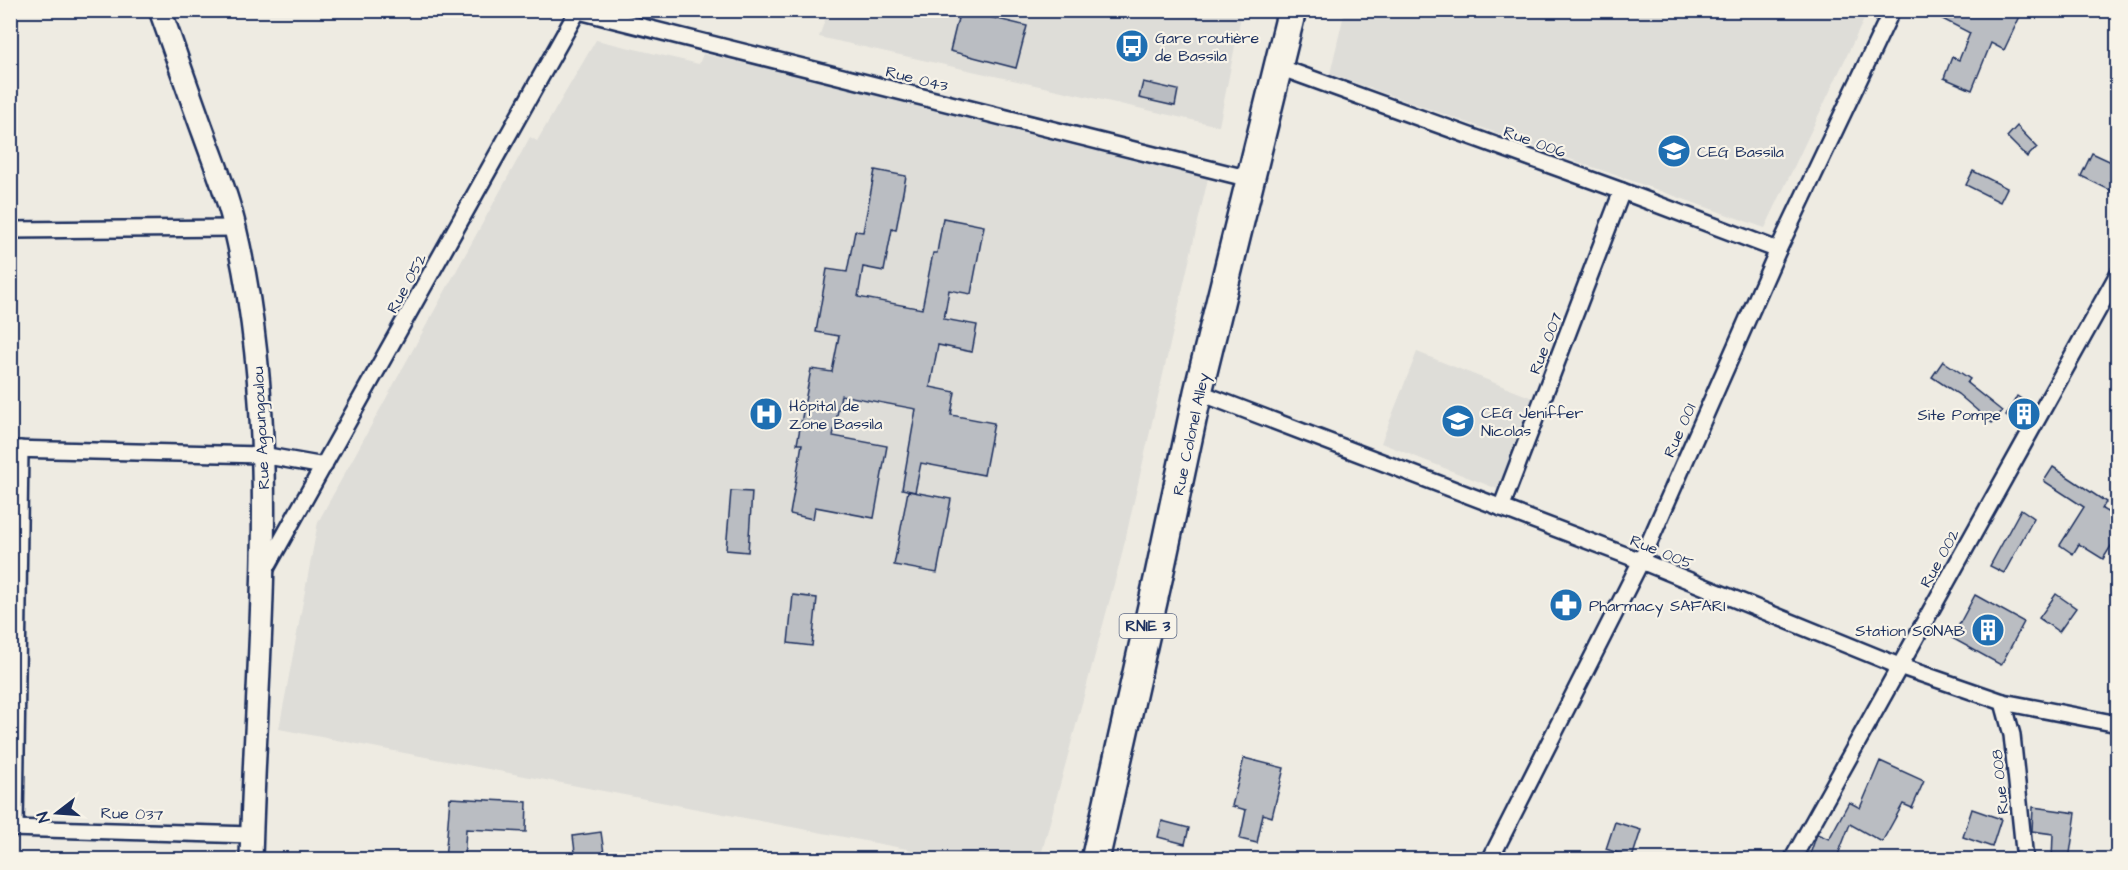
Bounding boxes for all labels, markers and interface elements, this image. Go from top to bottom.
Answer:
place label: Gare routière de Bassila [1155,27,1259,67]
bus stop icon: Gare routière de Bassila [1114,28,1150,64]
street label: Rue 043 [883,61,950,97]
street label: Rue 006 [1500,121,1569,163]
school or university icon: CEG Bassila [1656,133,1692,169]
place label: CEG Bassila [1697,141,1784,163]
street label: Rue 052 [381,250,432,317]
street label: Rue 007 [1524,309,1568,377]
street label: Rue Agoungoulou [247,366,276,490]
street label: Rue Colonel Alley [1167,371,1216,498]
place label: Hôpital de Zone Bassila [789,395,882,435]
hospital icon: Hôpital de Zone Bassila [748,396,784,432]
building icon: Site Pompe [2006,396,2042,432]
street label: Rue 001 [1658,400,1702,461]
place label: CEG Jeniffer Nicolas [1481,402,1583,442]
school or university icon: CEG Jeniffer Nicolas [1440,403,1476,439]
place label: Site Pompe [1918,404,2001,426]
street label: Rue 002 [1915,525,1965,592]
street label: Rue 005 [1627,529,1697,575]
pharmacy icon: Pharmacy SAFARI [1548,587,1584,623]
place label: Pharmacy SAFARI [1589,595,1726,618]
building icon: Station SONAB [1970,612,2006,648]
road number: RNIE 3 [1120,614,1176,638]
place label: Station SONAB [1855,620,1966,642]
street label: Rue 008 [1986,748,2014,815]
north arrow [27,783,87,843]
street label: Rue 037 [100,802,164,826]
text: N [32,809,56,825]

